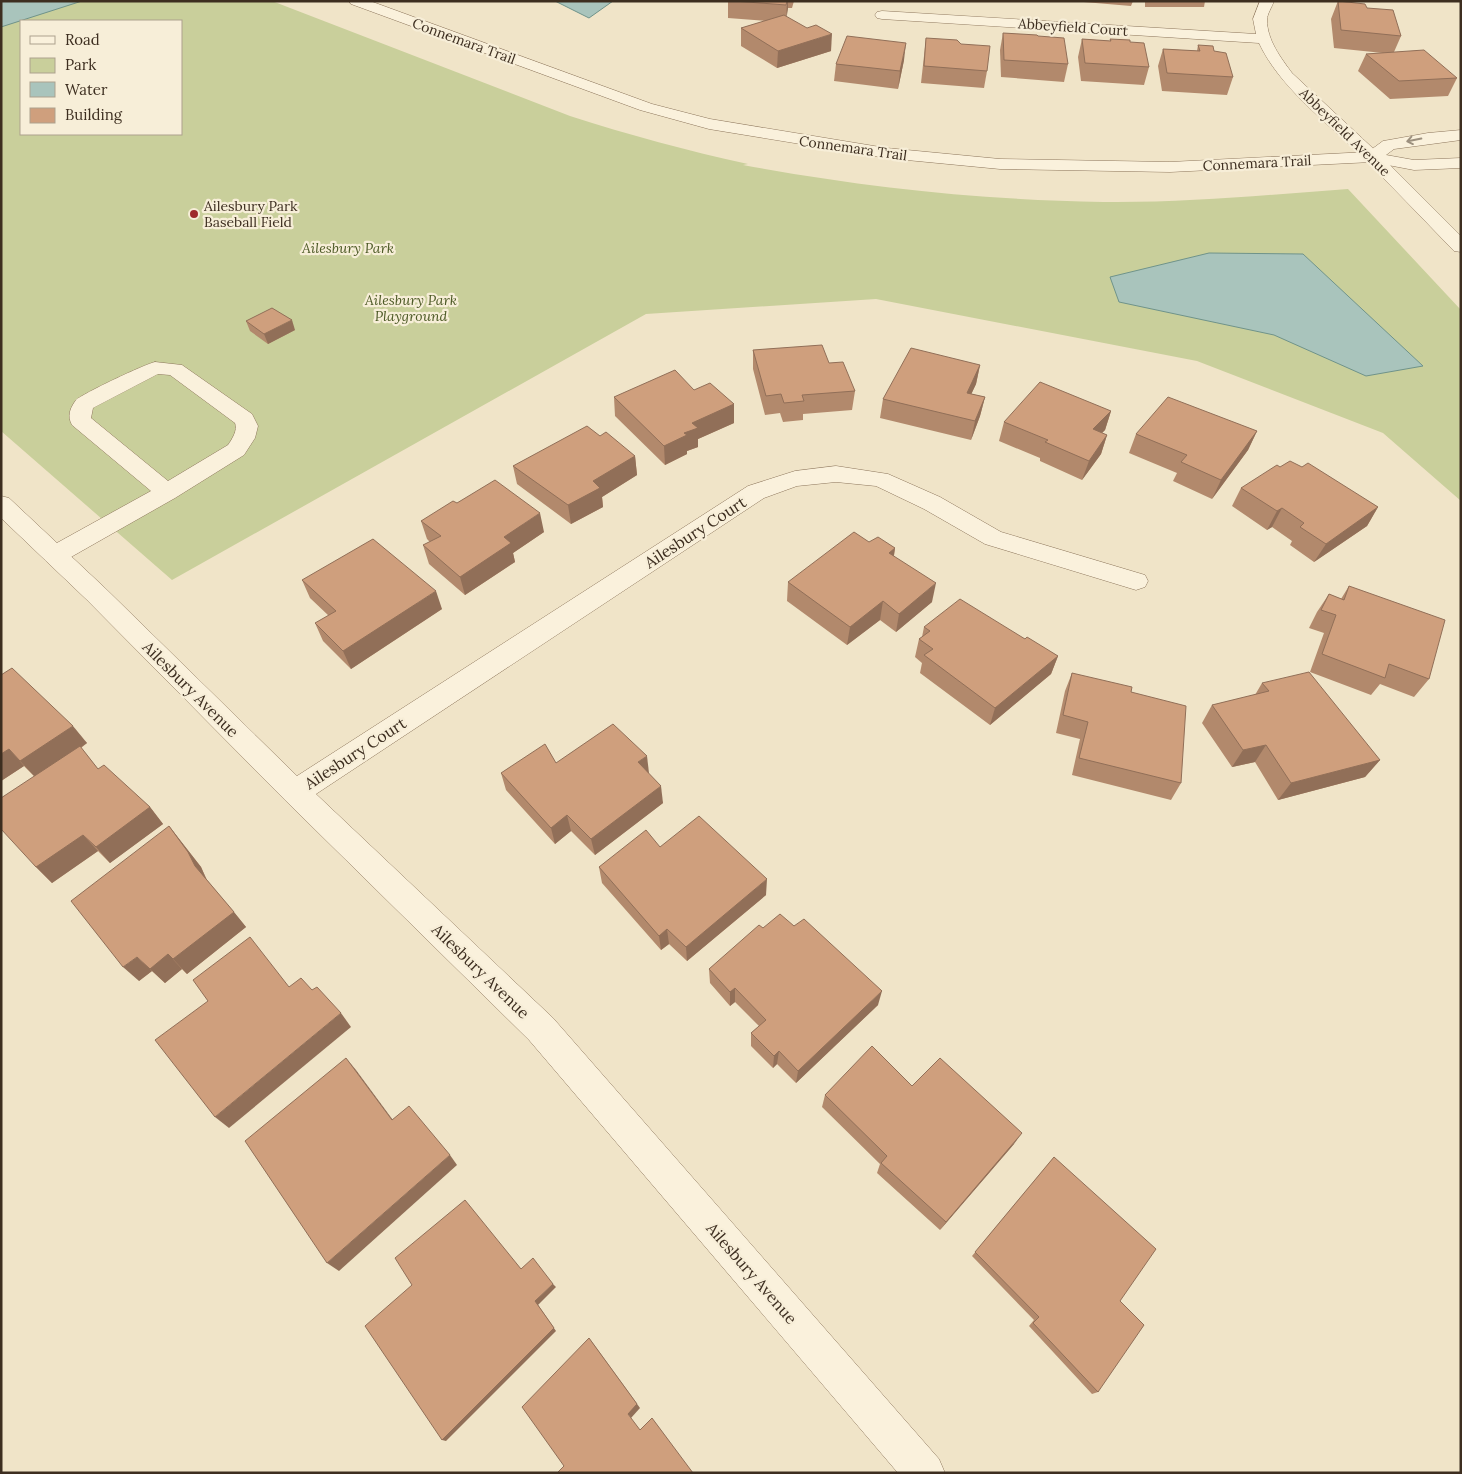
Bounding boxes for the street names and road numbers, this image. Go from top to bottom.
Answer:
street label: Connemara Trail [410,14,518,68]
street label: Abbeyfield Court [1016,14,1129,40]
street label: Abbeyfield Avenue [1295,83,1395,180]
street label: Connemara Trail [798,132,908,165]
street label: Connemara Trail [1202,151,1312,175]
street label: Ailesbury Court [640,491,750,573]
street label: Ailesbury Avenue [138,636,244,742]
street label: Ailesbury Court [300,712,410,794]
street label: Ailesbury Avenue [427,919,534,1023]
street label: Ailesbury Avenue [702,1217,802,1328]

